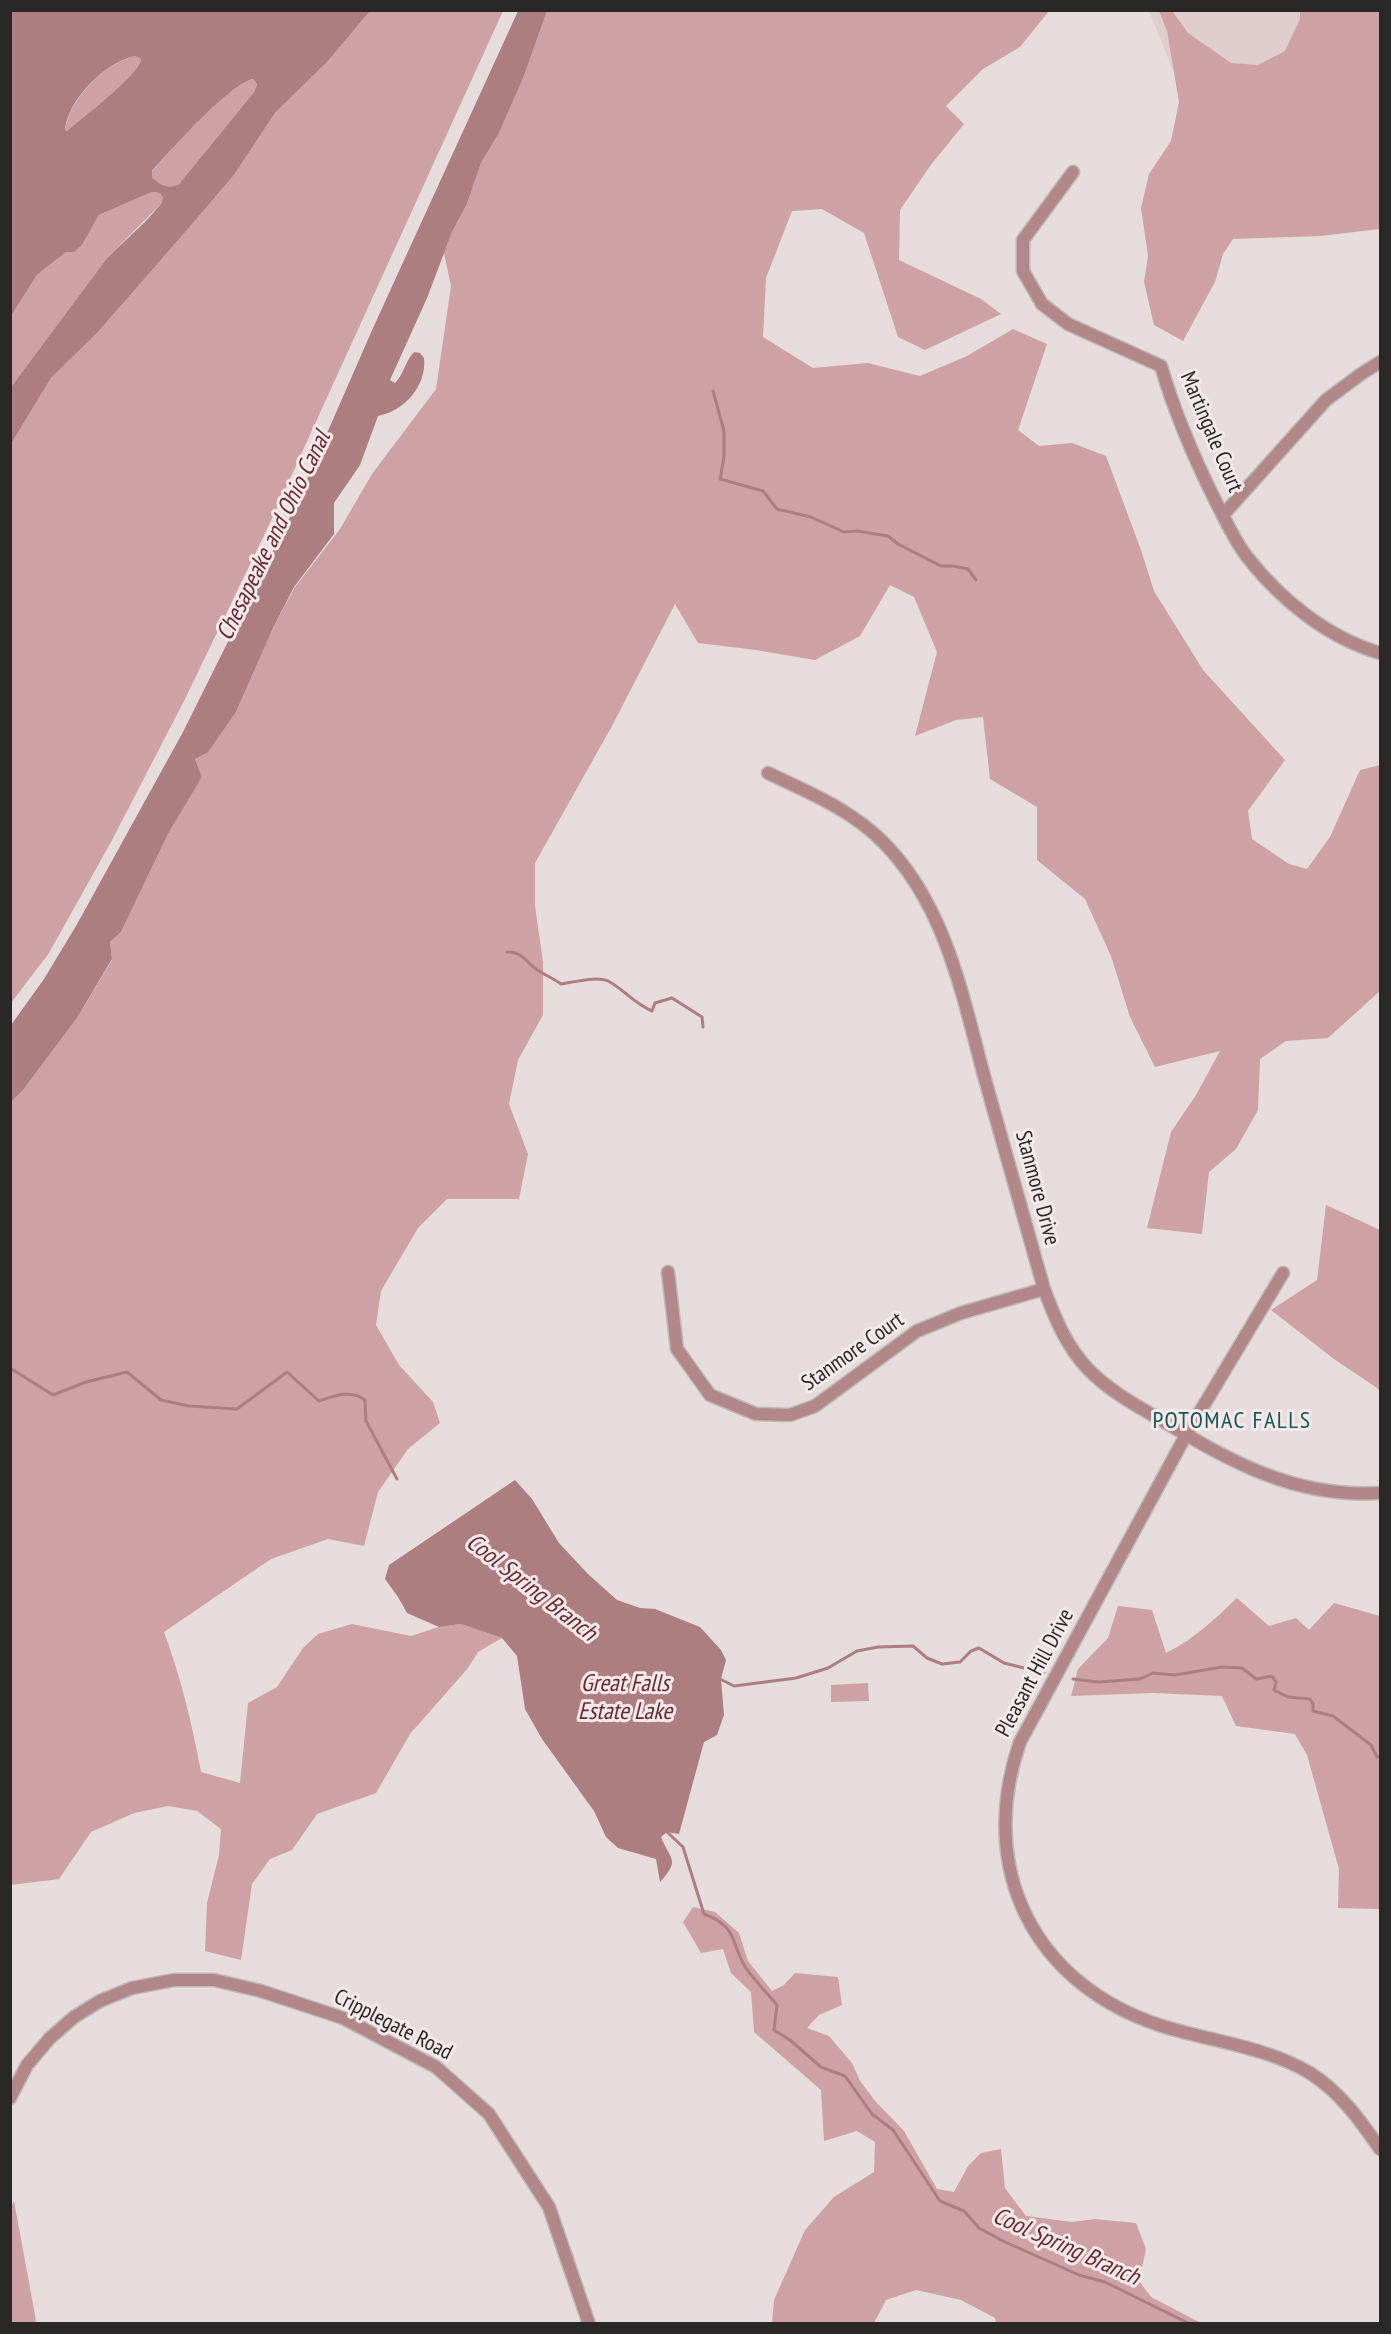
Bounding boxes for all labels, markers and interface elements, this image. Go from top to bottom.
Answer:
street label: Martingale Court [1174,368,1248,496]
water label: Chesapeake and Ohio Canal [211,427,337,645]
street label: Stanmore Drive [1009,1128,1065,1248]
street label: Stanmore Court [797,1307,909,1397]
district label: POTOMAC FALLS [1153,1407,1311,1435]
water label: Cool Spring Branch [460,1528,602,1648]
street label: Pleasant Hill Drive [990,1605,1080,1741]
water label: Great Falls Estate Lake [578,1670,672,1726]
street label: Cripplegate Road [329,1984,457,2066]
water label: Cool Spring Branch [988,2202,1144,2292]

